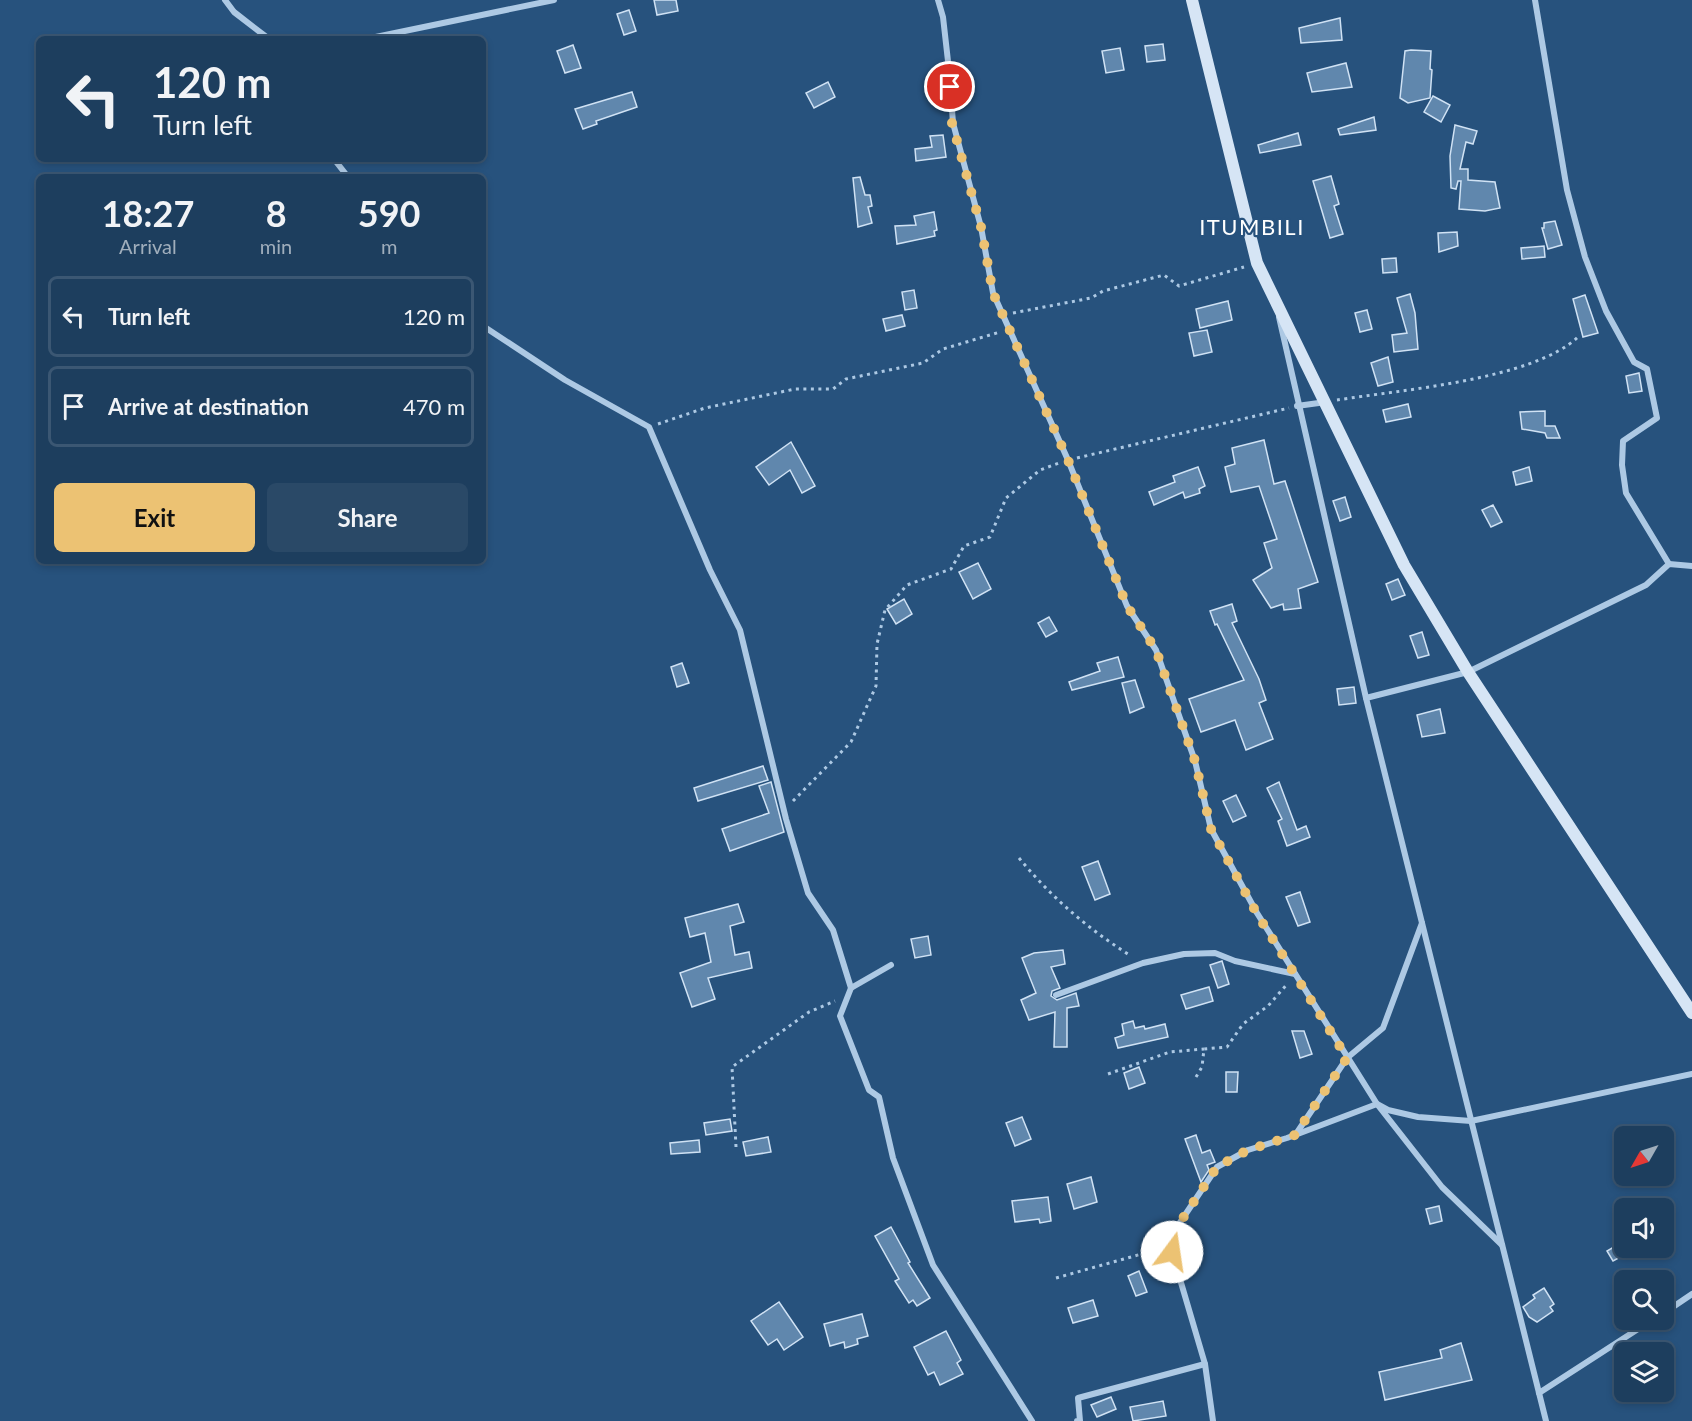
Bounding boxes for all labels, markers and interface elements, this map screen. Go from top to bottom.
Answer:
text: 120 m [153,57,271,107]
icon: left [54,60,132,138]
pin [924,61,975,112]
icon: arrive [933,70,966,103]
text: Turn left [153,108,252,141]
text: 18:27 [102,191,194,235]
text: 8 [266,191,287,235]
text: 590 [358,191,420,235]
district label: ITUMBILI [1199,213,1305,240]
text: Arrival [119,234,177,258]
text: min [260,234,292,258]
text: m [381,234,397,258]
icon: left [57,300,90,333]
text: Turn left [108,303,190,330]
text: 120 m [403,303,465,330]
icon: arrive [57,390,90,423]
text: Arrive at destination [108,393,309,420]
text: 470 m [403,393,465,420]
button: Exit [54,483,255,552]
button: Share [267,483,468,552]
north arrow [1614,1126,1674,1186]
map controls [1614,1126,1674,1402]
button: sound [1614,1198,1674,1258]
position arrow [1140,1220,1204,1284]
button: search [1614,1270,1674,1330]
button: layers [1614,1342,1674,1402]

